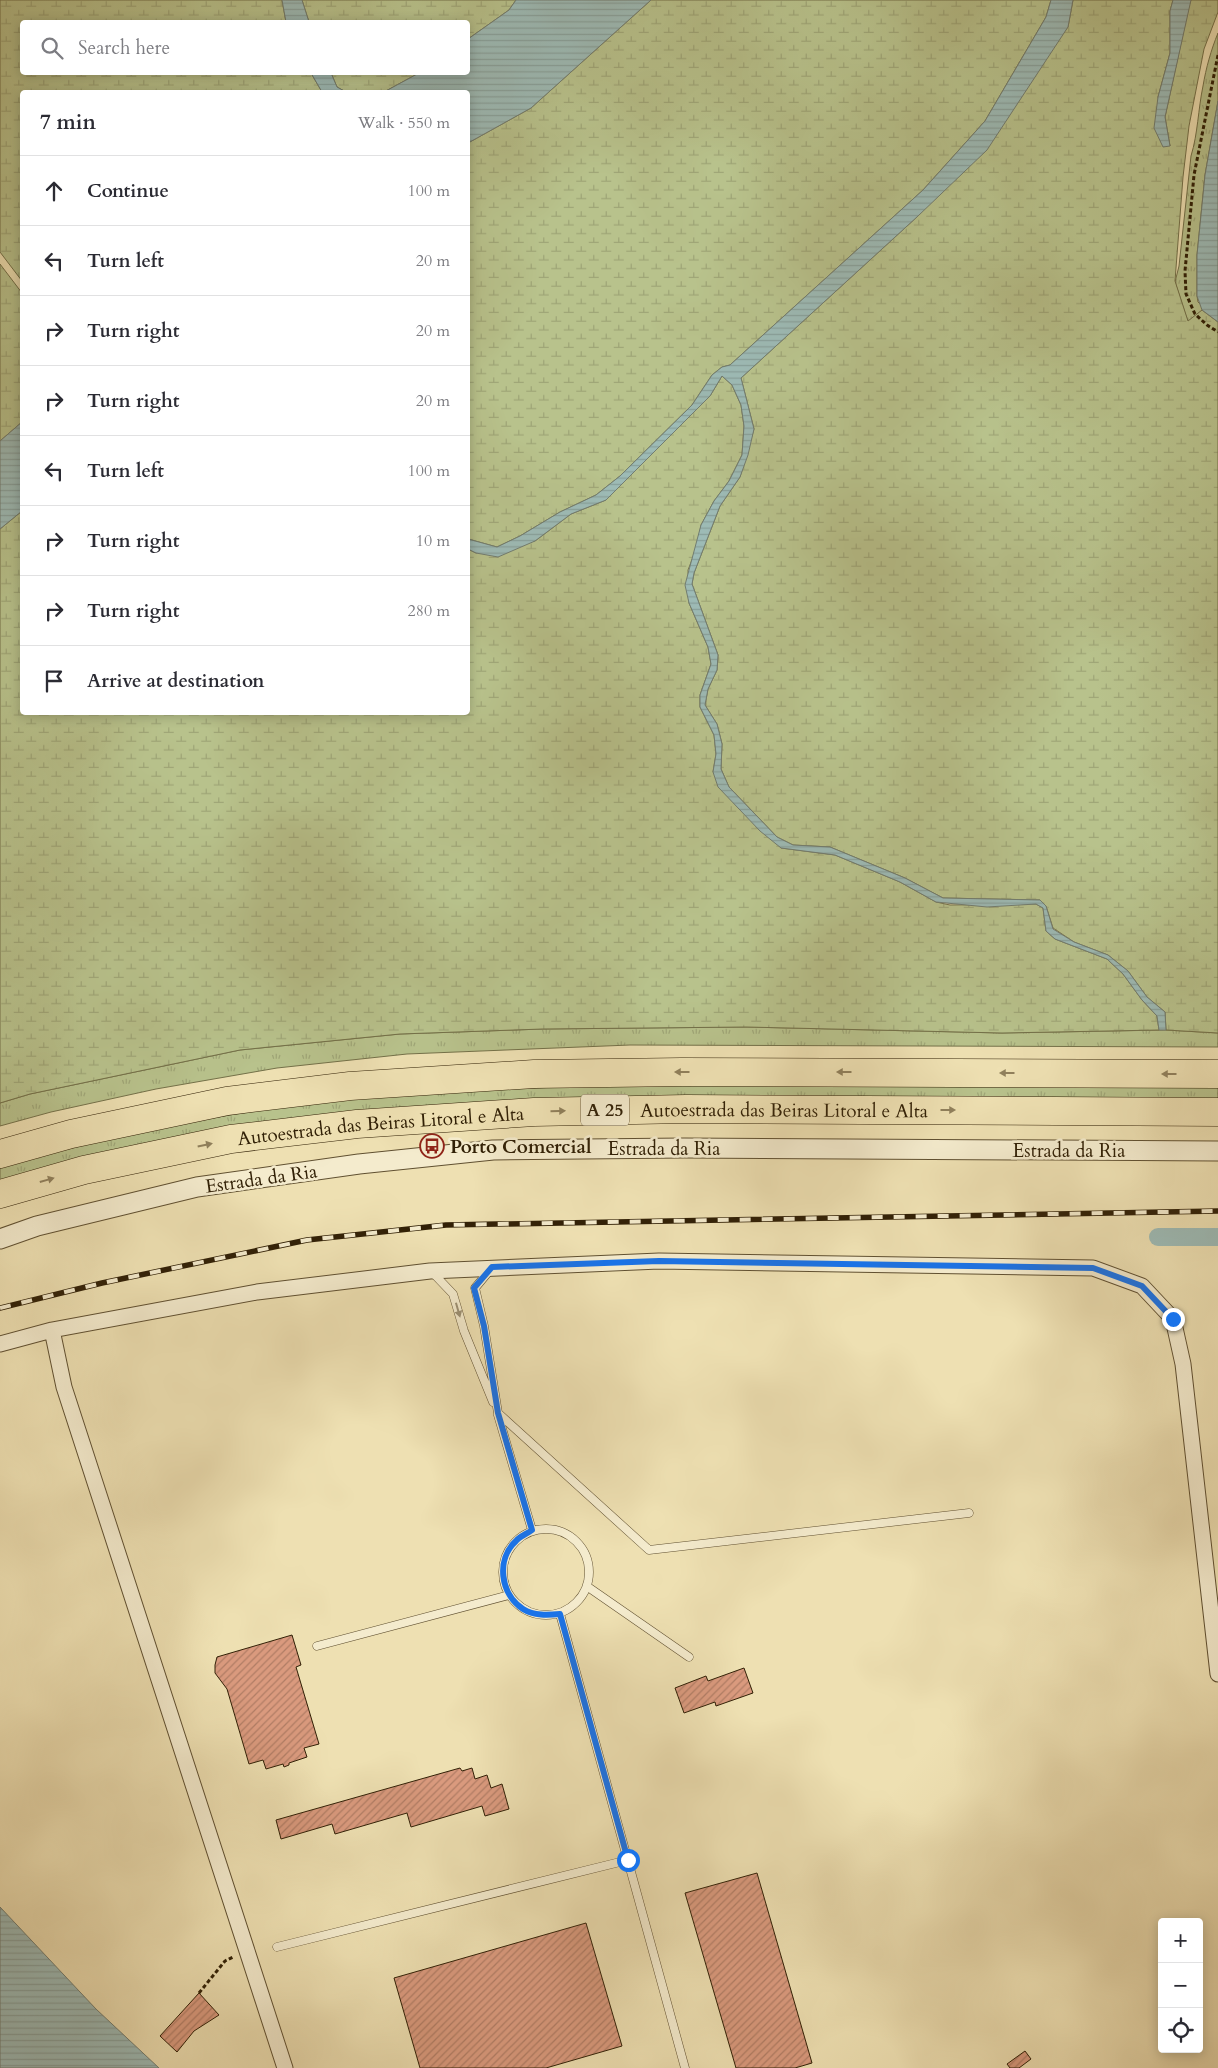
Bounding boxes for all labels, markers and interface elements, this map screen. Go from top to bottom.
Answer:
search box [20,20,470,75]
icon: search [38,34,66,62]
text: Search here [78,35,170,61]
text: 7 min [40,108,96,137]
text: Walk · 550 m [358,112,450,134]
icon: ahead [40,177,68,205]
text: Continue [87,178,169,204]
text: 100 m [408,180,450,202]
icon: left [40,247,68,275]
text: Turn left [87,248,164,274]
text: 20 m [416,250,450,272]
icon: right [40,317,68,345]
text: Turn right [87,318,179,344]
text: 20 m [416,320,450,342]
icon: right [40,387,68,415]
text: Turn right [87,388,179,414]
text: 20 m [416,390,450,412]
icon: left [40,457,68,485]
text: Turn left [87,458,164,484]
text: 100 m [408,460,450,482]
icon: right [40,527,68,555]
text: Turn right [87,528,179,554]
text: 10 m [416,530,450,552]
icon: right [40,597,68,625]
text: Turn right [87,598,179,624]
text: 280 m [408,600,450,622]
icon: arrive [40,667,68,695]
text: Arrive at destination [87,668,264,694]
one-way arrow [674,1068,690,1076]
one-way arrow [836,1068,852,1076]
one-way arrow [999,1069,1015,1077]
one-way arrow [1161,1070,1177,1078]
road number: A 25 [581,1094,629,1126]
street label: Autoestrada das Beiras Litoral e Alta [640,1097,928,1124]
street label: Autoestrada das Beiras Litoral e Alta [236,1101,525,1152]
one-way arrow [941,1106,957,1114]
one-way arrow [551,1107,567,1115]
bus stop icon: Porto Comercial [419,1133,445,1159]
place label: Porto Comercial [450,1134,592,1160]
street label: Estrada da Ria [608,1136,720,1162]
street label: Estrada da Ria [1013,1138,1125,1164]
one-way arrow [198,1140,214,1148]
street label: Estrada da Ria [203,1158,319,1200]
one-way arrow [39,1176,54,1184]
one-way arrow [454,1302,462,1317]
route end [1162,1308,1185,1331]
route start [617,1849,640,1872]
map controls [1158,1918,1203,2053]
button: + [1158,1918,1203,1963]
button: − [1158,1963,1203,2008]
button: locate [1158,2008,1203,2053]

